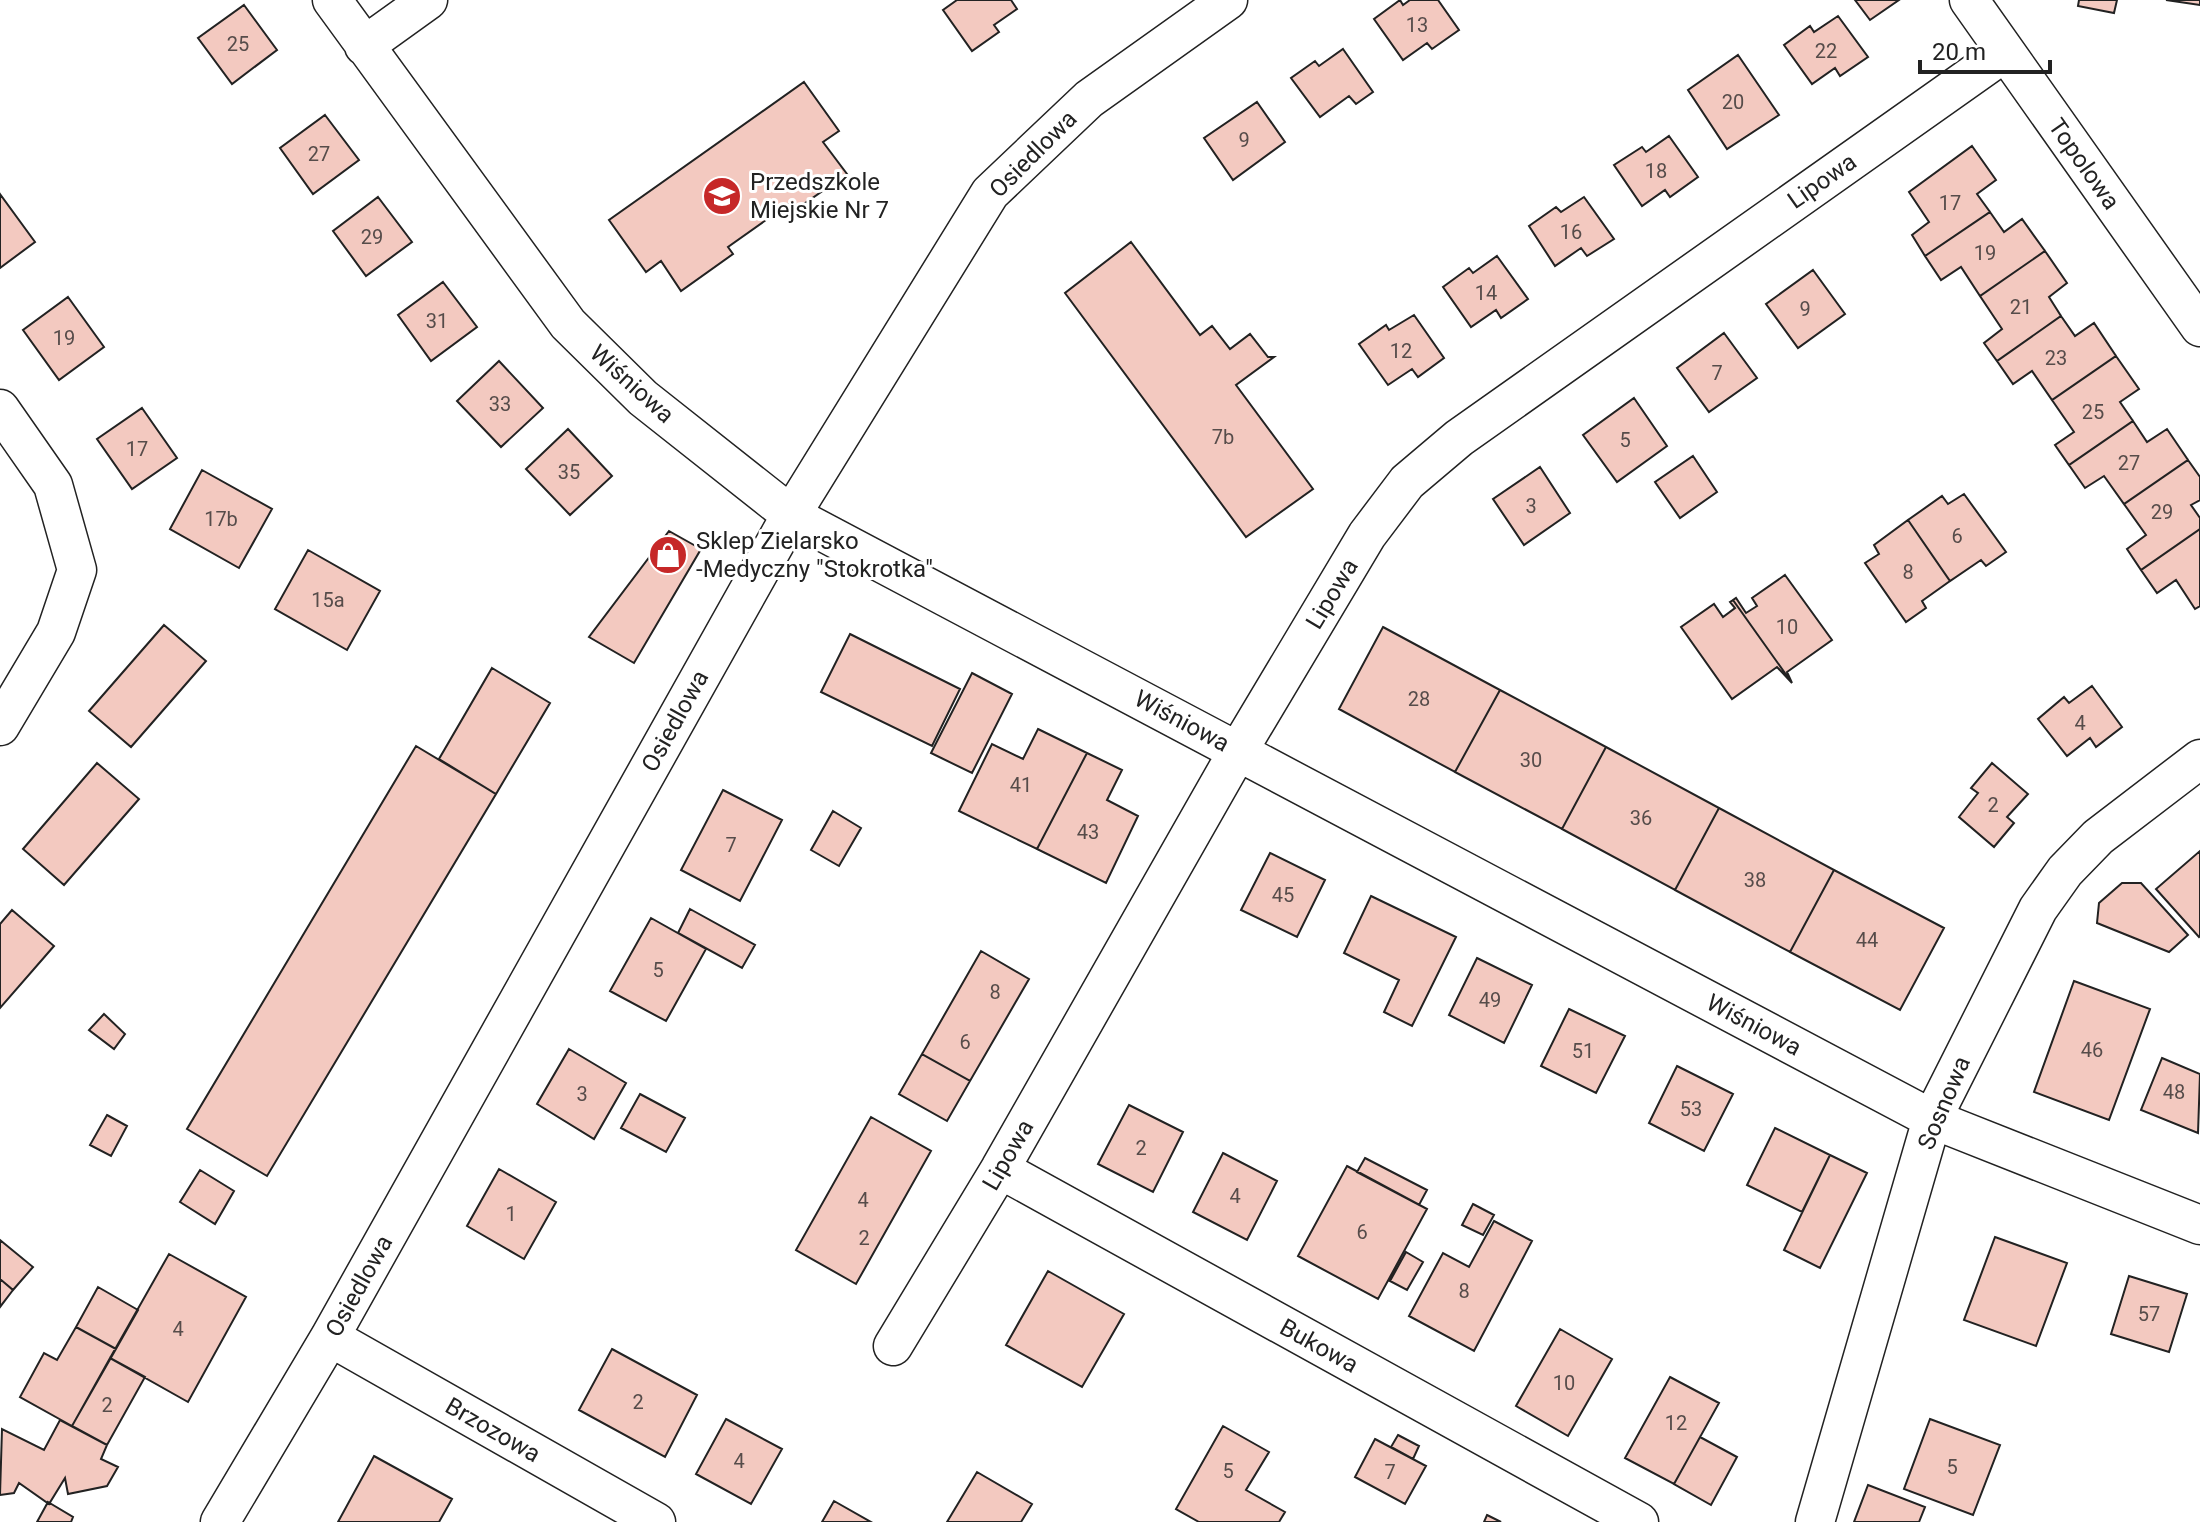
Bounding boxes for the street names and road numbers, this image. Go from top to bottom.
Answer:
street label: Osiedlowa [984,105,1082,203]
street label: Topolowa [2043,113,2125,215]
street label: Lipowa [1782,147,1862,215]
street label: Wiśniowa [584,339,680,429]
street label: Lipowa [1300,554,1364,634]
street label: Osiedlowa [636,665,714,777]
street label: Wiśniowa [1130,684,1234,758]
street label: Wiśniowa [1702,988,1806,1062]
street label: Sosnowa [1912,1052,1976,1154]
street label: Lipowa [977,1115,1039,1195]
street label: Osiedlowa [320,1230,398,1342]
street label: Bukowa [1275,1313,1363,1379]
street label: Brzozowa [441,1392,545,1468]

